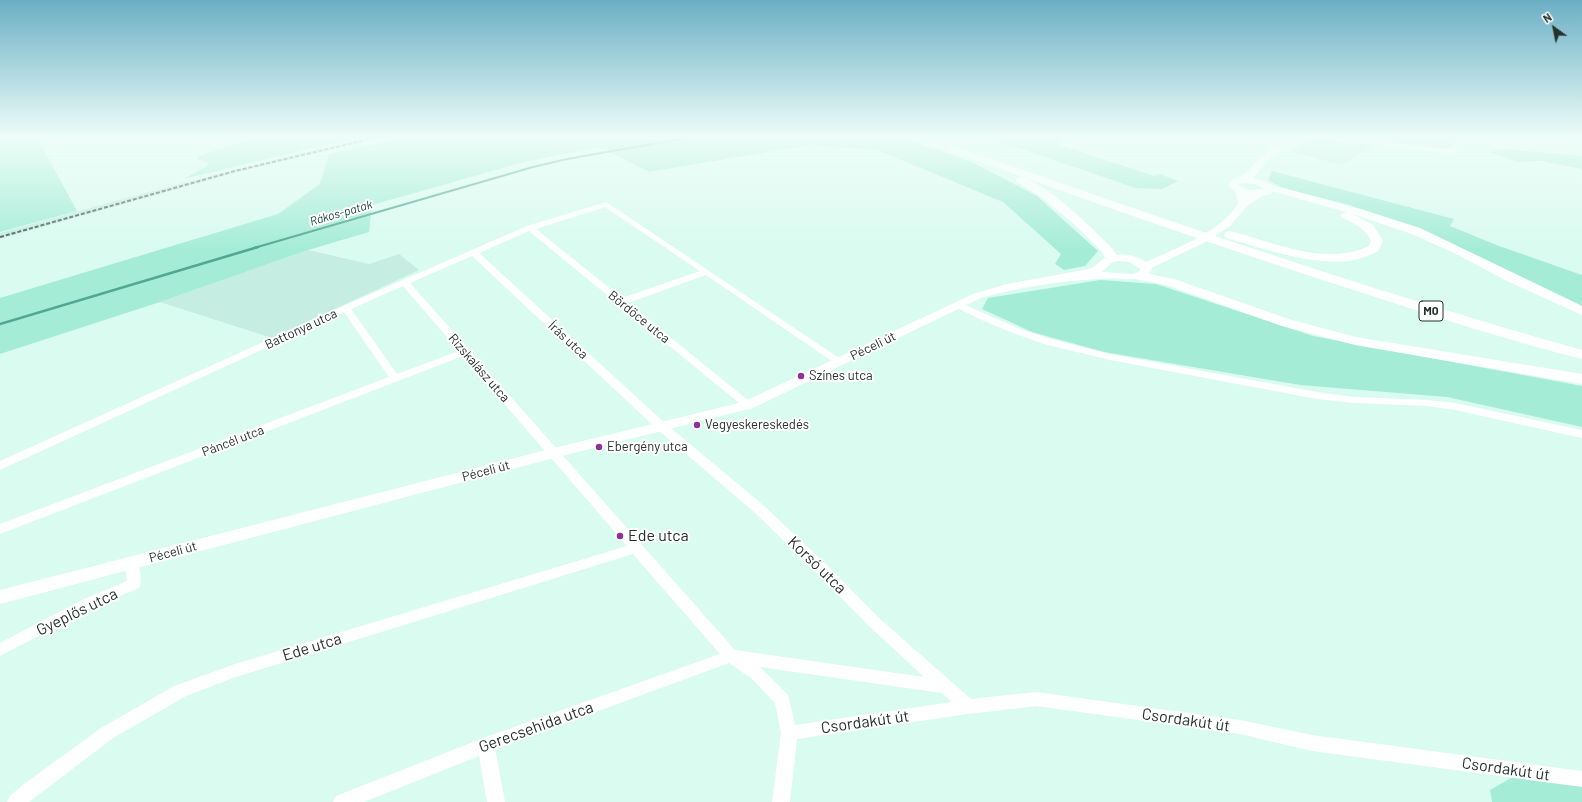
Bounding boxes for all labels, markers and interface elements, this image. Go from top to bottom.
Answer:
north arrow [1534,8,1574,48]
text: N [1541,10,1554,25]
water label: Rákos-patak [308,197,374,229]
street label: Bördöce utca [605,287,673,347]
road number: M0 [1419,301,1443,321]
street label: Battonya utca [262,305,340,353]
street label: Írás utca [545,318,591,362]
street label: Péceli út [848,328,898,364]
street label: Rizskalász utca [445,331,513,405]
place label: Színes utca [809,368,873,384]
marker: Színes utca [796,371,806,381]
place label: Vegyeskereskedés [705,417,809,433]
marker: Vegyeskereskedés [692,420,702,430]
street label: Páncél utca [200,422,266,460]
place label: Ebergény utca [607,439,688,455]
marker: Ebergény utca [594,442,604,452]
street label: Péceli út [460,457,512,485]
place label: Ede utca [628,526,689,546]
marker: Ede utca [615,531,625,541]
street label: Korsó utca [784,532,850,598]
street label: Péceli út [147,538,199,566]
street label: Gyeplős utca [33,584,121,640]
street label: Ede utca [280,629,344,665]
street label: Gerecsehida utca [476,697,596,757]
street label: Csordakút út [1141,704,1231,736]
street label: Csordakút út [820,706,910,738]
street label: Csordakút út [1461,753,1551,785]

